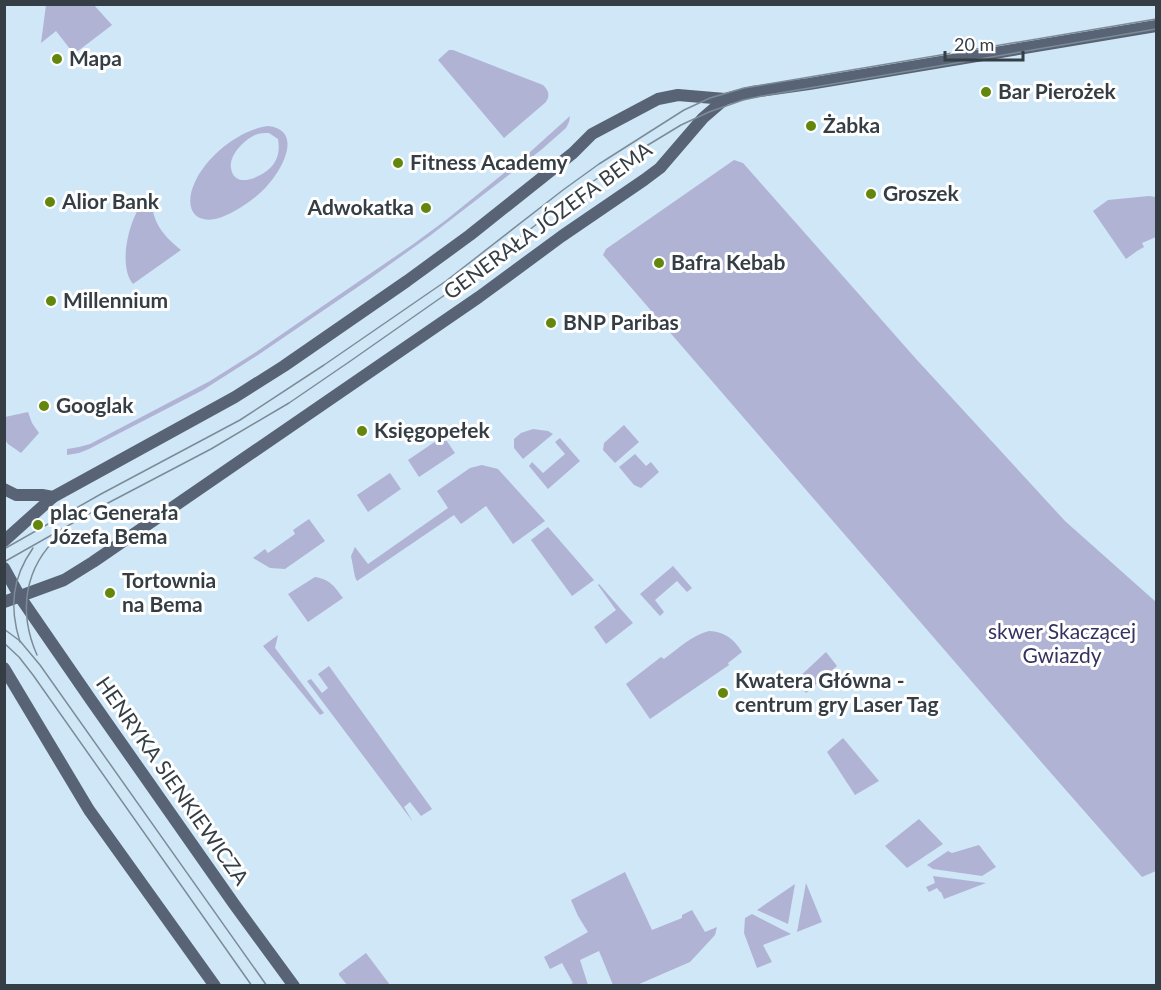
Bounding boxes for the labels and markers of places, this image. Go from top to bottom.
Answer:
place label: Mapa [69,45,122,70]
marker: Mapa [50,52,64,66]
place label: Bar Pierożek [998,78,1116,103]
marker: Bar Pierożek [979,85,993,99]
place label: Żabka [823,112,880,137]
marker: Żabka [804,119,818,133]
place label: Fitness Academy [410,149,568,174]
marker: Fitness Academy [391,156,405,170]
place label: Groszek [883,180,960,205]
marker: Groszek [864,187,878,201]
place label: Alior Bank [61,188,160,213]
place label: Adwokatka [307,194,414,219]
marker: Alior Bank [43,195,57,209]
marker: Adwokatka [419,201,433,215]
place label: Bafra Kebab [671,249,786,274]
marker: Bafra Kebab [652,256,666,270]
place label: Millennium [63,287,168,312]
marker: Millennium [44,294,58,308]
place label: BNP Paribas [563,309,679,334]
marker: BNP Paribas [544,316,558,330]
place label: Googlak [56,392,134,417]
marker: Googlak [37,399,51,413]
place label: Księgopełek [374,417,490,442]
marker: Księgopełek [355,424,369,438]
place label: plac Generała Józefa Bema [50,499,178,548]
marker: plac Generała Józefa Bema [31,518,45,532]
place label: Tortownia na Bema [122,567,216,616]
marker: Tortownia na Bema [103,586,117,600]
place label: Kwatera Główna - centrum gry Laser Tag [735,667,939,716]
marker: Kwatera Główna - centrum gry Laser Tag [716,686,730,700]

